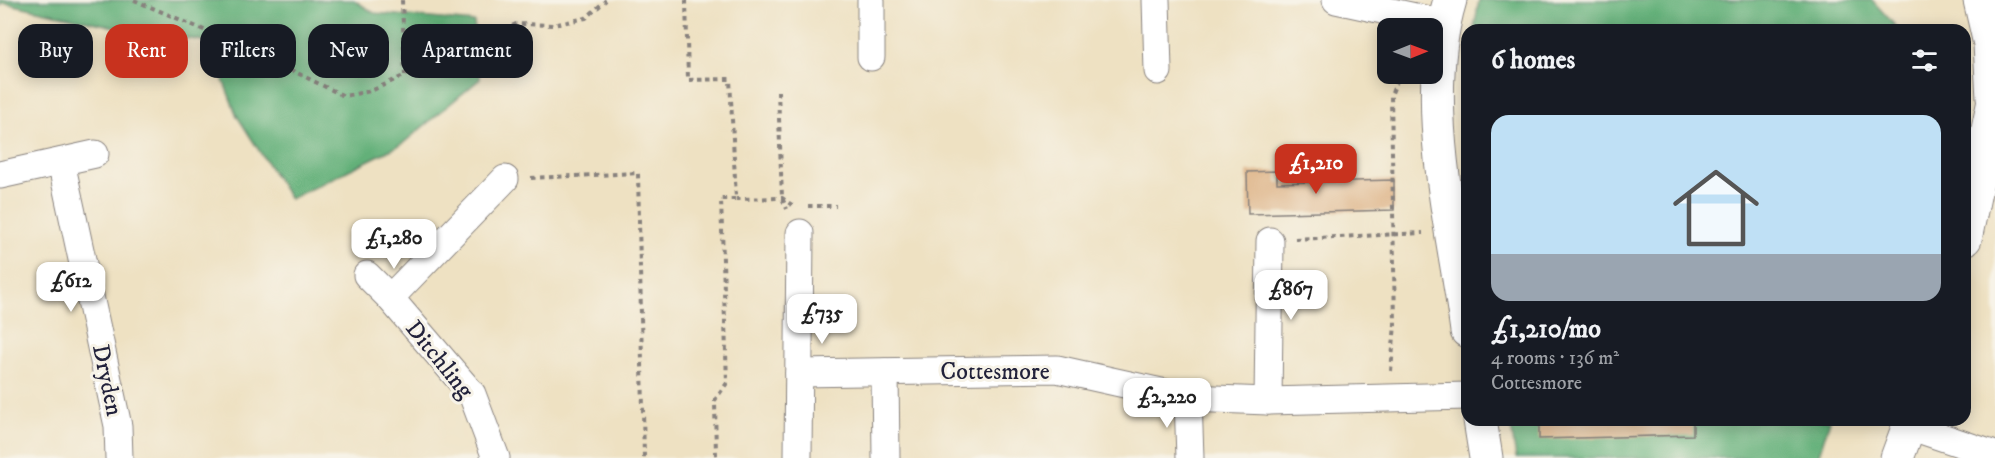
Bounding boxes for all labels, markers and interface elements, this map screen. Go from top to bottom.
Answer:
north arrow [1377,18,1443,84]
map controls [1377,18,1443,84]
chip: Buy [18,24,93,78]
chip: Rent [105,24,188,78]
chip: Filters [200,24,296,78]
chip: New [308,24,389,78]
chip: Apartment [401,24,533,78]
text: 6 homes [1491,44,1575,77]
icon: filters [1908,44,1941,77]
pin: £1,210 [1267,144,1365,195]
text: £1,210 [1289,151,1343,176]
icon: home [1662,154,1770,262]
pin: £1,280 [345,219,443,270]
text: £1,280 [365,226,423,251]
pin: £612 [35,262,107,313]
text: £612 [50,269,92,294]
pin: £867 [1255,270,1327,321]
text: £867 [1269,277,1313,302]
pin: £735 [786,294,858,345]
text: £735 [801,301,843,326]
text: £1,210/mo [1491,313,1601,346]
street label: Ditchling [399,314,480,405]
street label: Dryden [85,342,129,419]
text: 4 rooms · 136 m² [1491,346,1619,371]
street label: Cottesmore [940,357,1050,387]
text: Cottesmore [1491,371,1582,396]
pin: £2,220 [1118,378,1216,429]
text: £2,220 [1137,385,1197,410]

